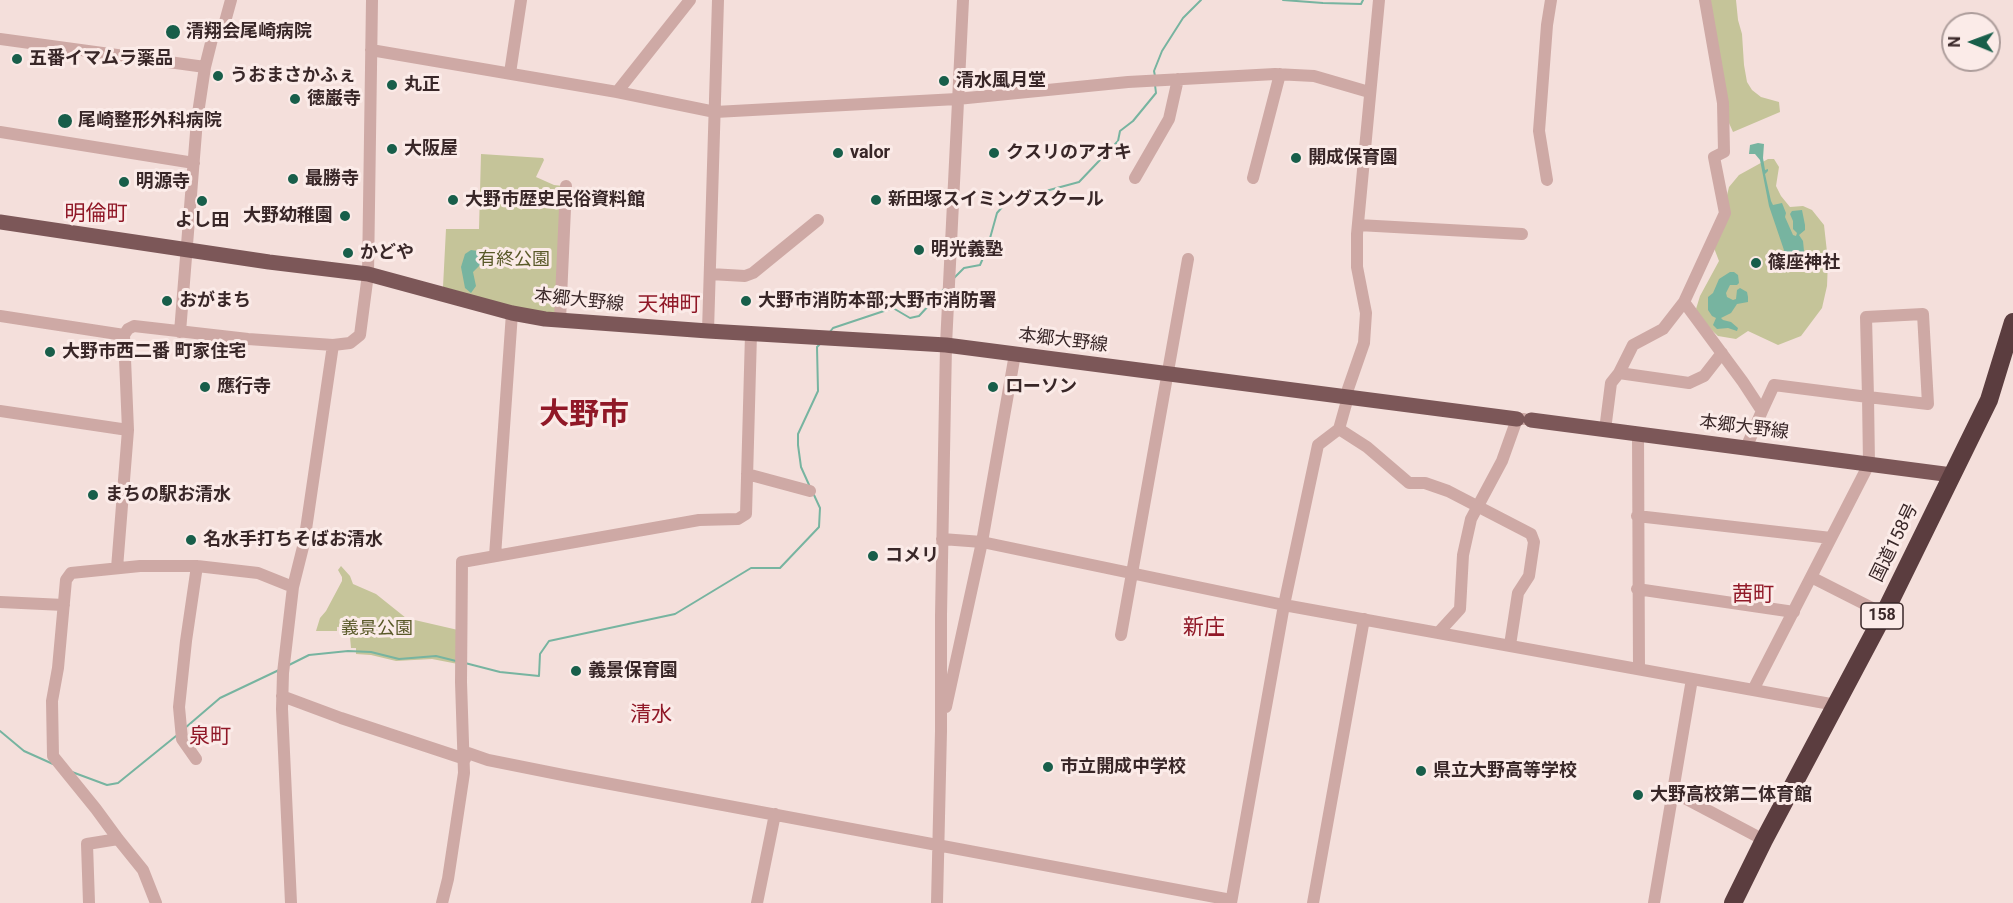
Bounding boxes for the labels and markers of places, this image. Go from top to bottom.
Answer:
place label: 清翔会尾崎病院 [186,21,312,43]
marker: 清翔会尾崎病院 [164,23,182,41]
place label: 五番イマムラ薬品 [29,48,173,70]
marker: 五番イマムラ薬品 [10,52,24,66]
place label: うおまさかふぇ [230,65,356,87]
marker: うおまさかふぇ [211,69,225,83]
place label: 清水風月堂 [956,70,1046,92]
place label: 丸正 [404,74,440,96]
marker: 清水風月堂 [937,74,951,88]
marker: 丸正 [385,78,399,92]
place label: 徳巌寺 [307,88,361,110]
marker: 徳巌寺 [288,92,302,106]
place label: 尾崎整形外科病院 [78,110,222,132]
marker: 尾崎整形外科病院 [56,112,74,130]
place label: 大阪屋 [404,138,458,160]
marker: 大阪屋 [385,142,399,156]
place label: valor [850,142,890,164]
place label: クスリのアオキ [1006,142,1132,164]
marker: valor [831,146,845,160]
marker: クスリのアオキ [987,146,1001,160]
place label: 開成保育園 [1308,147,1398,169]
marker: 開成保育園 [1289,151,1303,165]
place label: 最勝寺 [305,168,359,190]
place label: 明源寺 [136,171,190,193]
marker: 最勝寺 [286,172,300,186]
marker: 明源寺 [117,175,131,189]
place label: 大野市歴史民俗資料館 [465,189,645,211]
place label: 新田塚スイミングスクール [888,189,1104,211]
marker: 大野市歴史民俗資料館 [446,193,460,207]
marker: 新田塚スイミングスクール [869,193,883,207]
marker: よし田 [195,194,209,208]
place label: 大野幼稚園 [243,205,333,227]
marker: 大野幼稚園 [338,209,352,223]
place label: よし田 [175,210,229,232]
place label: 明光義塾 [931,239,1003,261]
place label: かどや [360,242,414,264]
marker: 明光義塾 [912,243,926,257]
marker: かどや [341,246,355,260]
place label: 篠座神社 [1768,252,1840,274]
marker: 篠座神社 [1749,256,1763,270]
place label: おがまち [179,290,251,312]
place label: 大野市消防本部;大野市消防署 [758,290,997,312]
marker: おがまち [160,294,174,308]
marker: 大野市消防本部;大野市消防署 [739,294,753,308]
place label: 大野市西二番 町家住宅 [62,341,246,363]
marker: 大野市西二番 町家住宅 [43,345,57,359]
place label: 應行寺 [217,376,271,398]
place label: ローソン [1005,376,1077,398]
marker: 應行寺 [198,380,212,394]
marker: ローソン [986,380,1000,394]
place label: まちの駅お清水 [105,484,231,506]
marker: まちの駅お清水 [86,488,100,502]
place label: 名水手打ちそばお清水 [203,529,383,551]
marker: 名水手打ちそばお清水 [184,533,198,547]
place label: コメリ [885,545,939,567]
marker: コメリ [866,549,880,563]
place label: 義景保育園 [588,660,678,682]
marker: 義景保育園 [569,664,583,678]
place label: 市立開成中学校 [1060,756,1186,778]
marker: 市立開成中学校 [1041,760,1055,774]
place label: 県立大野高等学校 [1433,760,1577,782]
marker: 県立大野高等学校 [1414,764,1428,778]
place label: 大野高校第二体育館 [1650,784,1812,806]
marker: 大野高校第二体育館 [1631,788,1645,802]

